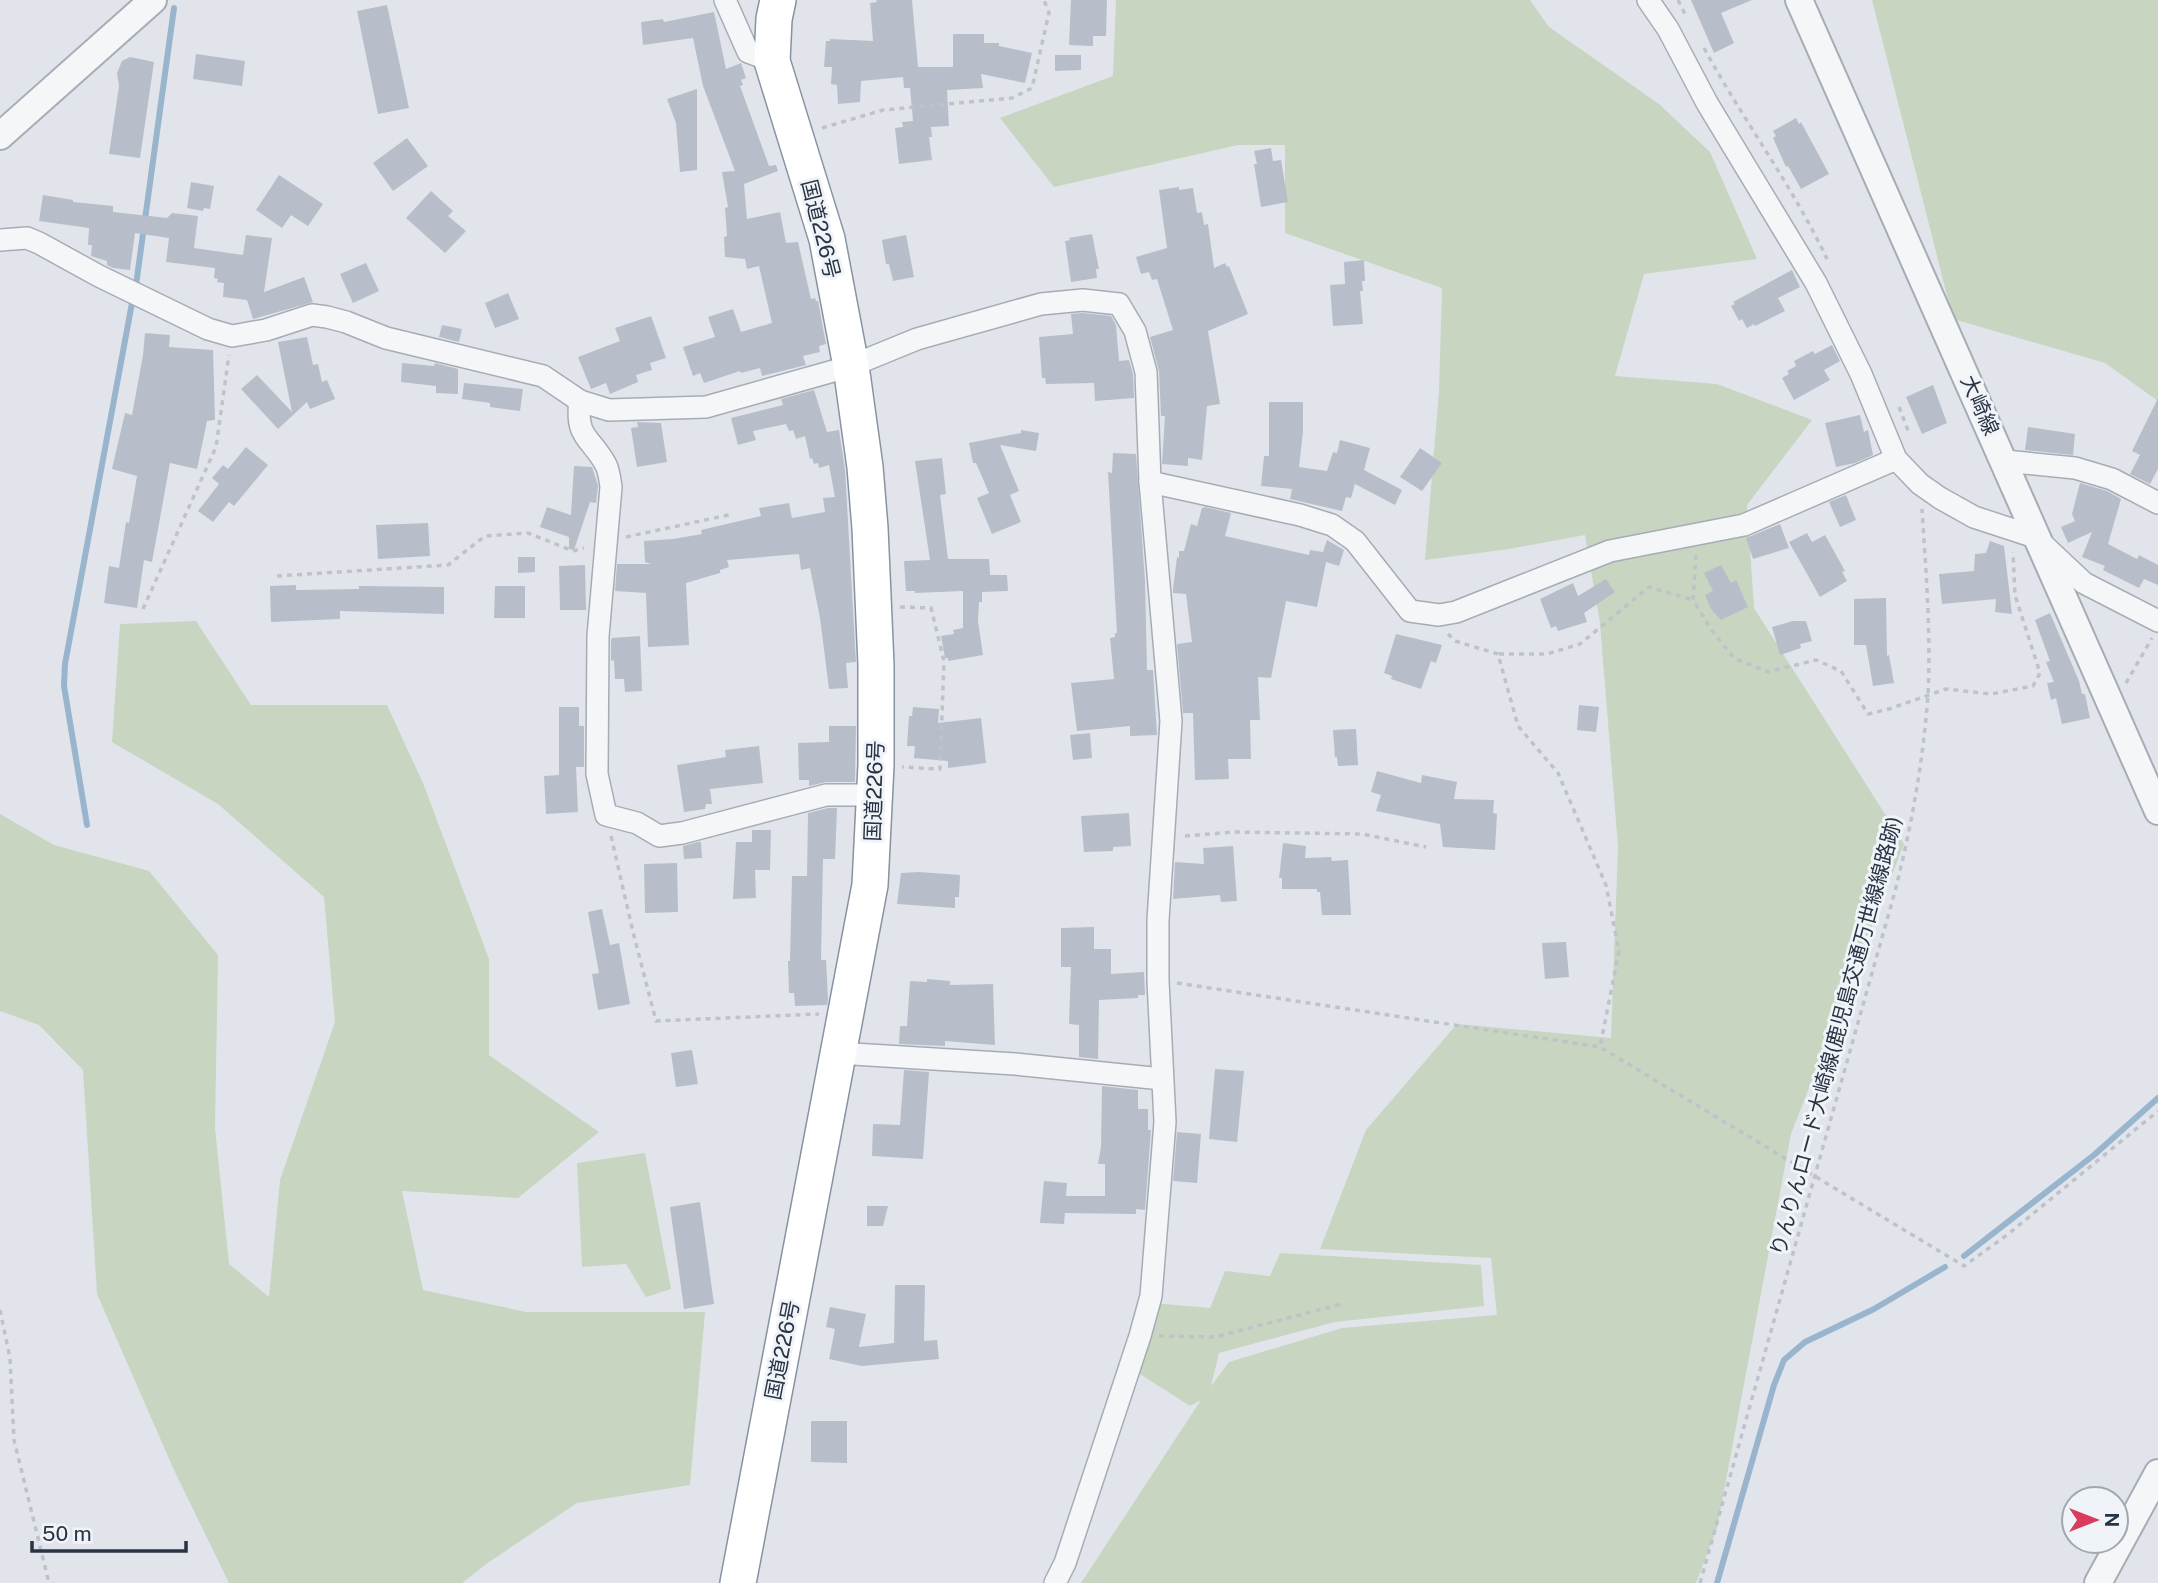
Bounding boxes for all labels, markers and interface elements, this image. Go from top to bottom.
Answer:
street label: 国道226号 [797,177,845,281]
street label: 大崎線 [1956,371,2004,439]
street label: 国道226号 [860,740,888,842]
street label: りんりんロード大崎線(鹿児島交通万世線線路跡) [1765,814,1907,1258]
street label: 国道226号 [760,1298,804,1402]
north arrow [2060,1485,2130,1555]
scale bar [32,1510,186,1554]
text: N [2101,1513,2123,1527]
text: 50 m [42,1521,92,1546]

